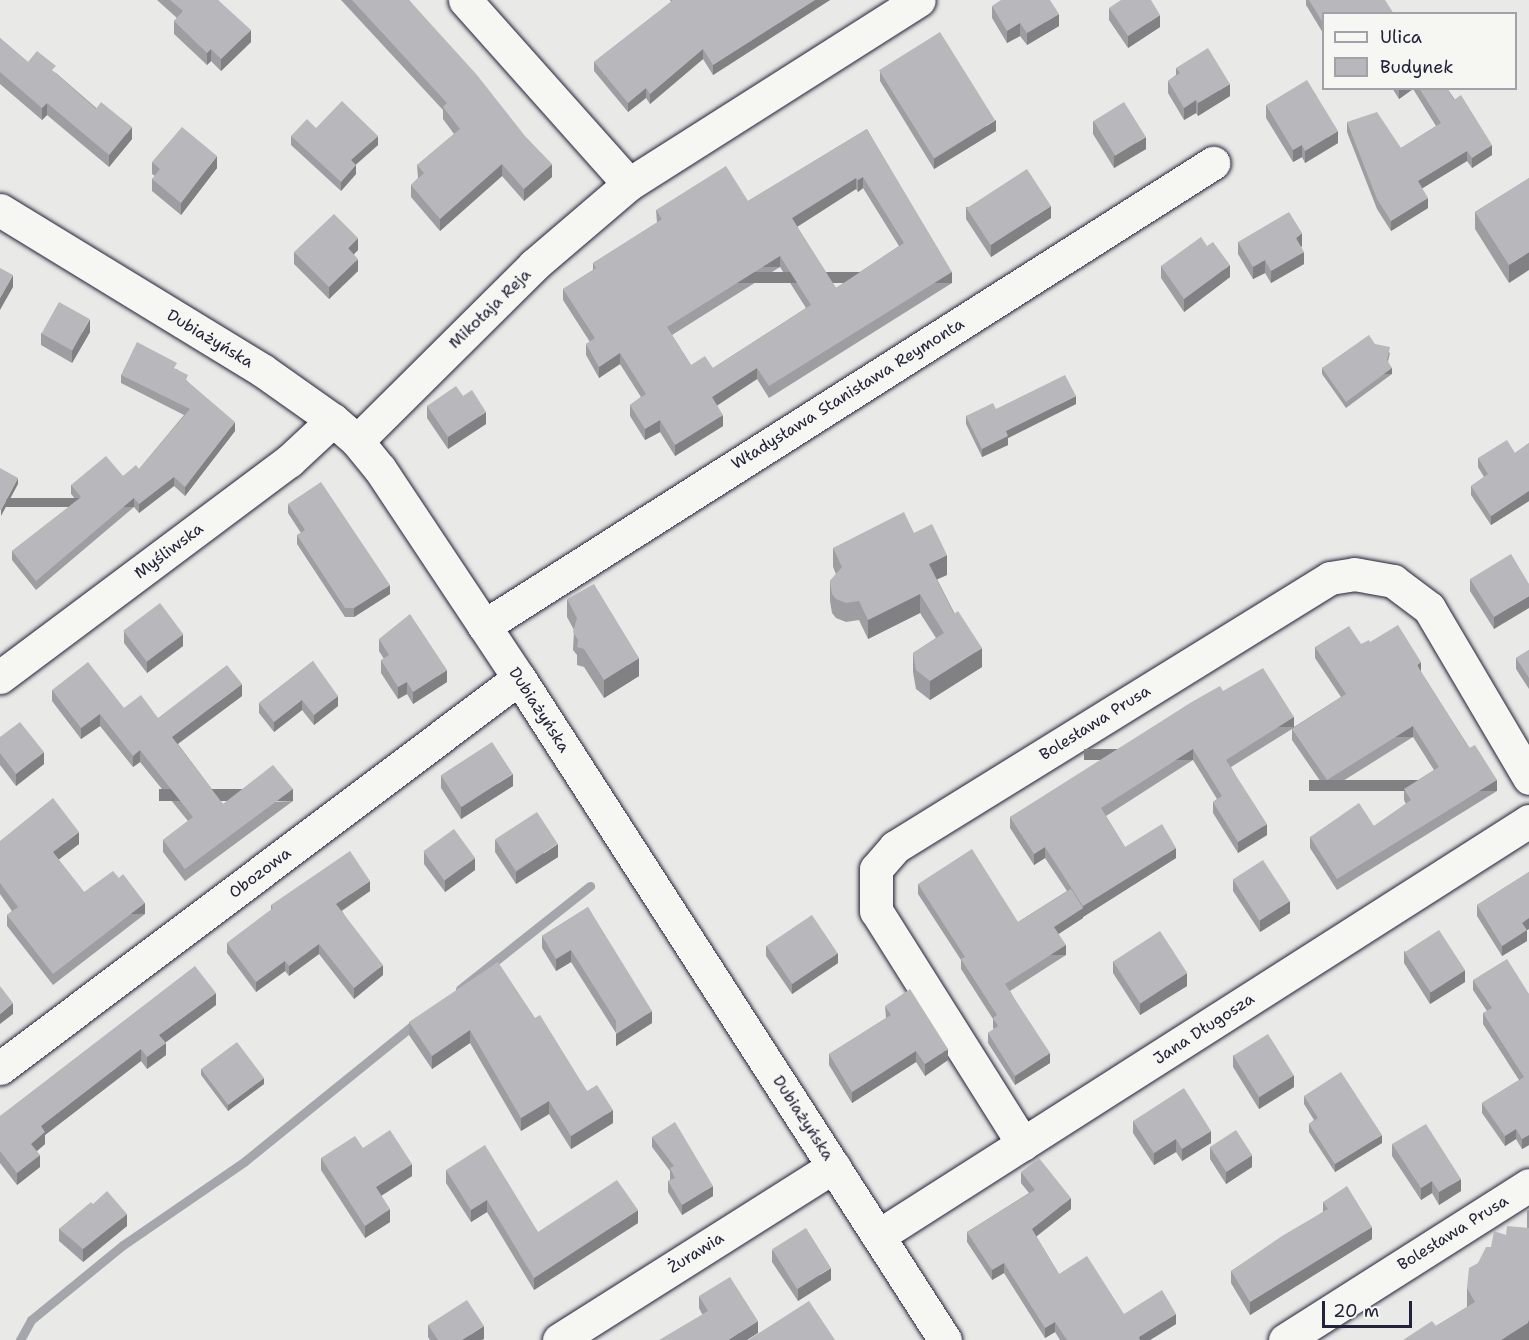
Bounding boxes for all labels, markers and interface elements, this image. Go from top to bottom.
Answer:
legend [1322,12,1517,90]
text: Ulica [1380,25,1422,49]
text: Budynek [1380,55,1454,79]
street label: Mikołaja Reja [445,265,535,353]
street label: Dubiażyńska [163,306,257,372]
street label: Władysława Stanisława Reymonta [728,314,968,474]
street label: Myśliwska [131,519,207,583]
street label: Dubiażyńska [504,664,574,756]
street label: Bolesława Prusa [1036,681,1154,765]
street label: Obozowa [225,844,295,902]
street label: Jana Długosza [1150,989,1258,1069]
street label: Dubiażyńska [768,1072,838,1164]
street label: Bolesława Prusa [1394,1191,1512,1275]
street label: Żurawia [665,1228,727,1278]
scale bar [1325,1289,1415,1327]
text: 20 m [1333,1299,1379,1323]

